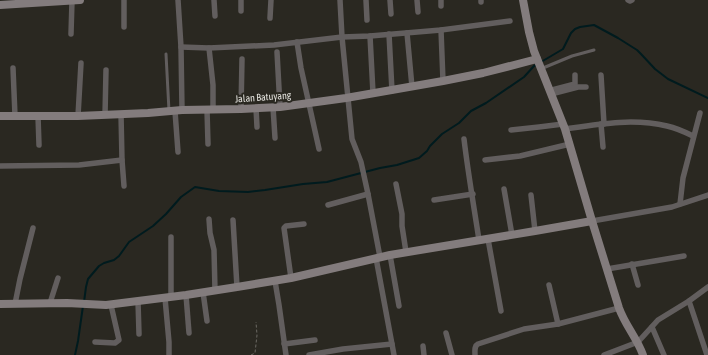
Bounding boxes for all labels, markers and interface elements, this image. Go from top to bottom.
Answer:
street label: Jalan Batuyang [235,90,292,104]

